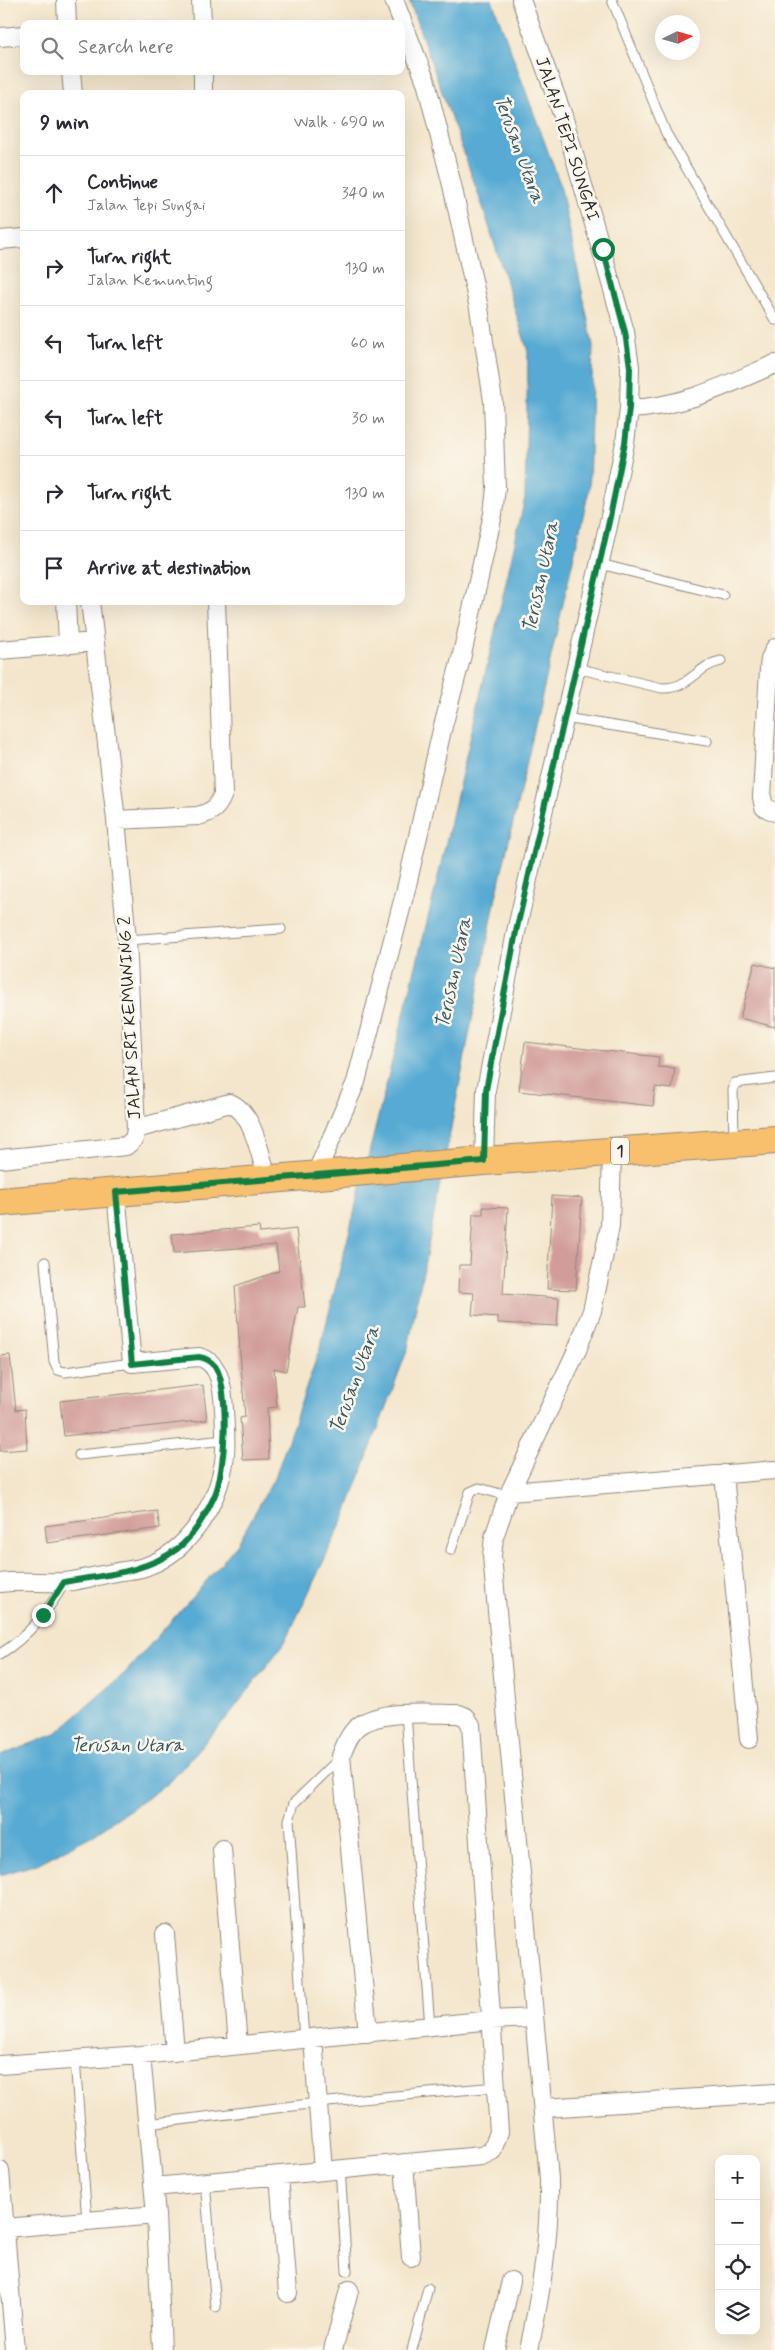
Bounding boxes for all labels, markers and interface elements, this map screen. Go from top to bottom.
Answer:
north arrow [655,15,700,60]
search box [20,20,405,75]
icon: search [38,34,66,62]
text: Search here [78,35,174,60]
street label: JALAN TEPI SUNGAI [529,54,605,224]
water label: Terusan Utara [488,91,550,207]
text: 9 min [40,109,89,137]
text: Walk · 690 m [294,112,385,133]
text: Continue [87,170,158,195]
icon: ahead [40,179,68,207]
text: 340 m [341,183,385,204]
text: Jalan Tepi Sungai [87,195,205,216]
route start [592,238,615,261]
text: Turn right [87,245,171,270]
icon: right [40,254,68,282]
text: 130 m [344,258,385,279]
text: Jalan Kemunting [87,270,213,291]
icon: left [40,329,68,357]
text: Turn left [87,331,163,356]
text: 60 m [351,333,385,354]
icon: left [40,404,68,432]
text: Turn left [87,406,163,431]
text: 30 m [352,408,385,429]
icon: right [40,479,68,507]
text: Turn right [87,481,171,506]
text: 130 m [344,483,385,504]
water label: Terusan Utara [517,518,565,635]
icon: arrive [40,554,68,582]
text: Arrive at destination [87,556,251,581]
water label: Terusan Utara [430,914,478,1031]
street label: JALAN SRI KEMUNING 2 [113,916,147,1120]
road number: 1 [611,1138,629,1164]
water label: Terusan Utara [324,1322,386,1438]
route end [32,1604,55,1627]
water label: Terusan Utara [70,1733,184,1758]
map controls [715,2155,760,2335]
button: + [715,2155,760,2200]
button: − [715,2200,760,2245]
button: locate [715,2245,760,2290]
button: layers [715,2290,760,2335]

